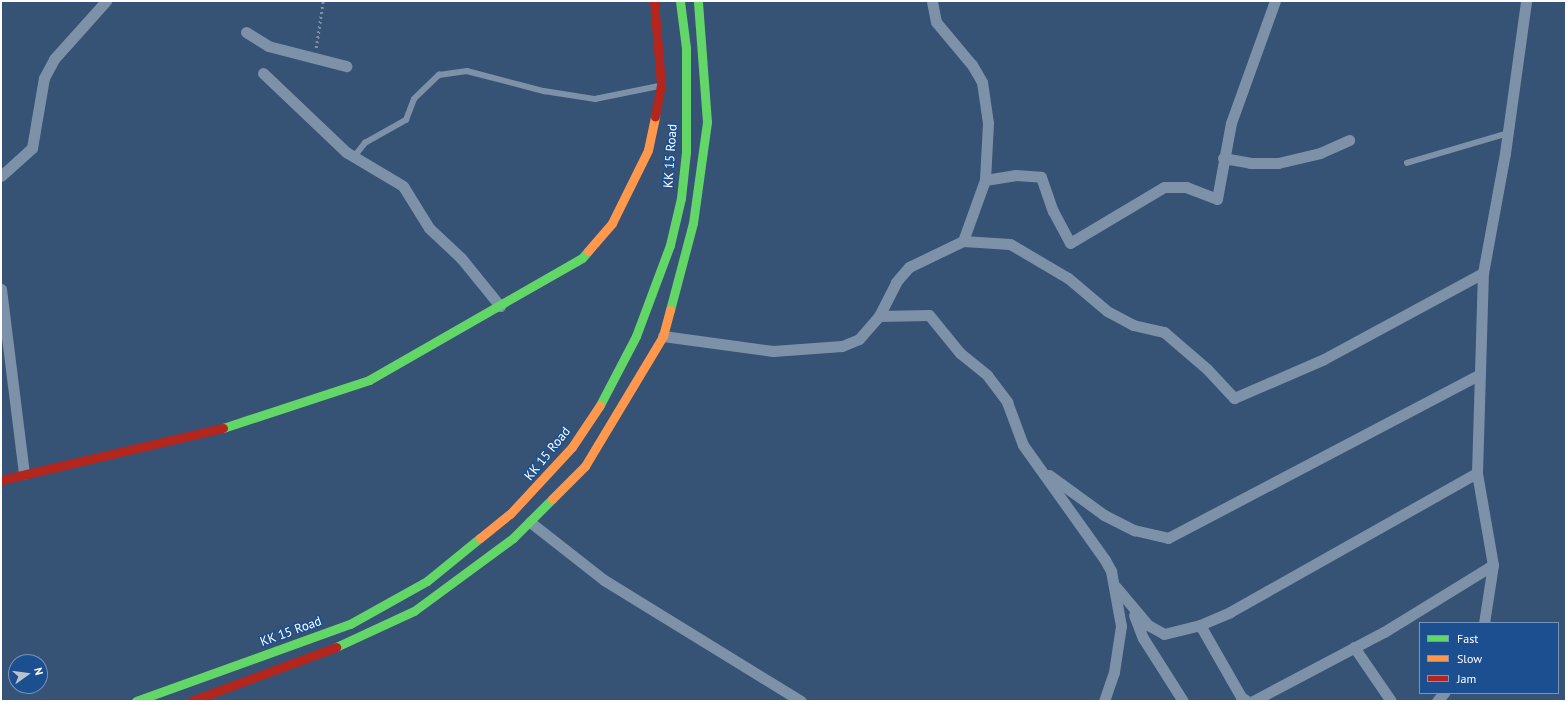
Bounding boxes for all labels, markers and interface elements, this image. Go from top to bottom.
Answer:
street label: KK 15 Road [661,123,681,189]
street label: KK 15 Road [522,424,574,484]
street label: KK 15 Road [258,614,324,650]
legend [1419,622,1559,694]
text: Fast [1457,631,1478,646]
text: Slow [1457,651,1482,666]
north arrow [8,654,48,694]
text: N [31,666,46,677]
text: Jam [1457,671,1476,686]

